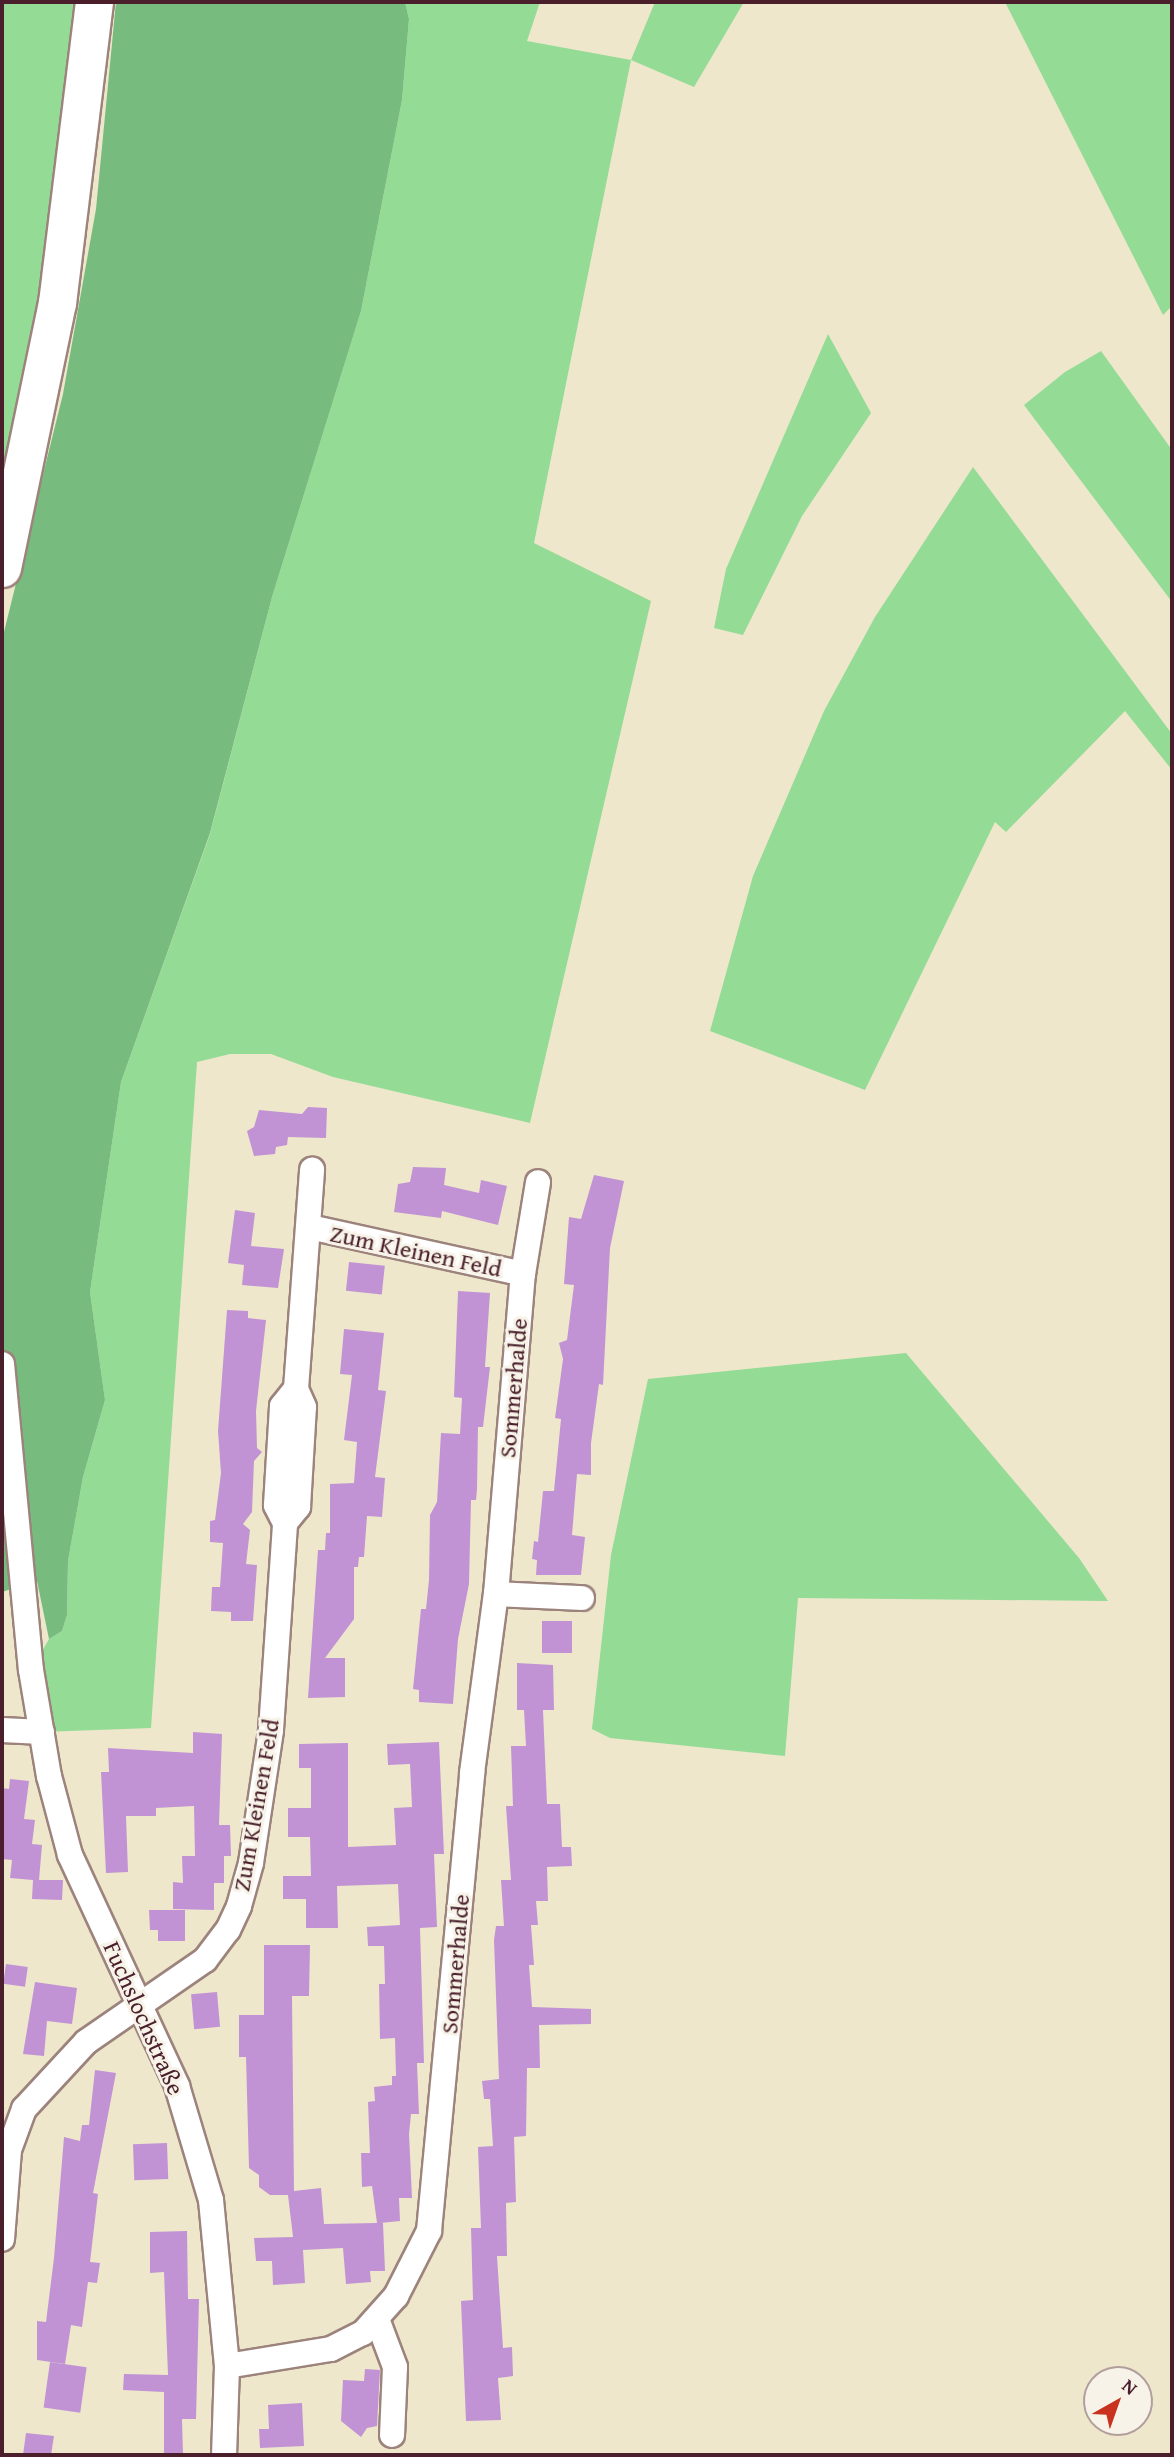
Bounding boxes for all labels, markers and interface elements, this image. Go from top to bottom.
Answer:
street label: Zum Kleinen Feld [328,1219,504,1283]
street label: Sommerhalde [493,1317,533,1459]
street label: Zum Kleinen Feld [227,1717,285,1893]
street label: Sommerhalde [435,1893,475,2035]
street label: Fuchslochstraße [97,1937,191,2099]
north arrow [1083,2366,1153,2436]
text: N [1116,2372,1144,2401]

